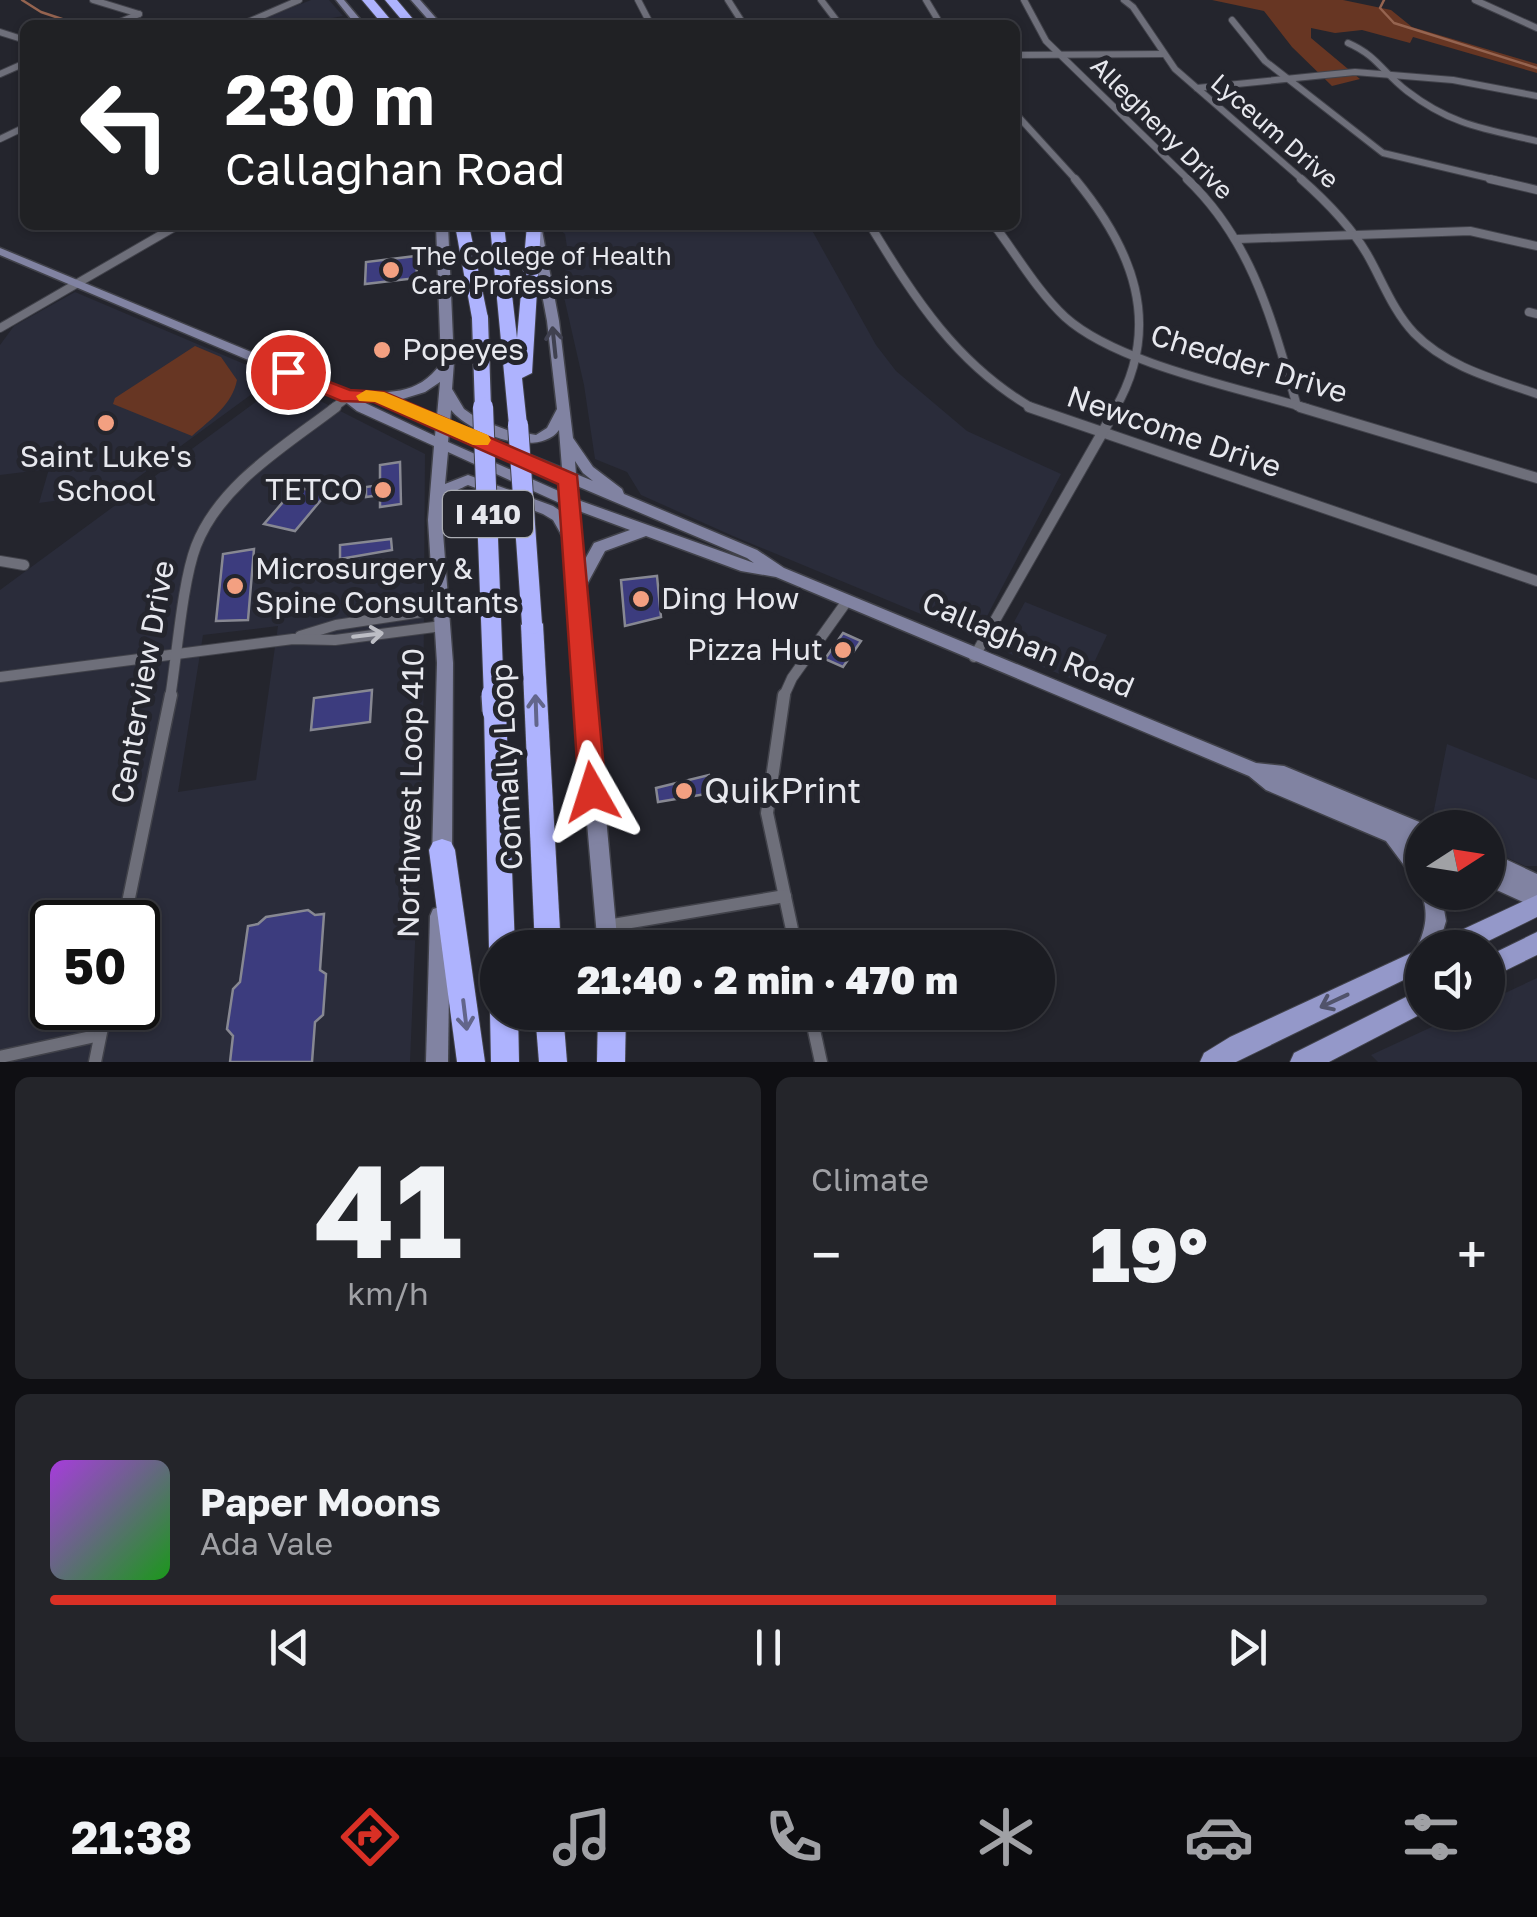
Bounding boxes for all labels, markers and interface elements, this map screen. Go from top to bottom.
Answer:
street label: Allegheny Drive [1085,50,1240,205]
text: 230 m [225,56,435,140]
icon: left [60,60,190,190]
street label: Lyceum Drive [1205,67,1346,195]
text: Callaghan Road [225,141,565,195]
place label: The College of Health Care Professions [411,240,672,300]
marker: The College of Health Care Professions [380,259,402,281]
street label: Chedder Drive [1146,316,1352,410]
one-way arrow [544,326,563,359]
pin [246,330,331,415]
place label: Popeyes [402,331,524,367]
marker: Popeyes [371,339,393,361]
icon: arrive [261,345,316,400]
street label: Newcome Drive [1063,378,1286,485]
marker: Saint Luke's School [95,412,117,434]
place label: Saint Luke's School [20,438,192,508]
place label: TETCO [265,471,363,507]
marker: TETCO [372,479,394,501]
road number: I 410 [443,491,533,537]
place label: Microsurgery & Spine Consultants [255,550,519,620]
street label: Centerview Drive [103,558,181,806]
marker: Microsurgery & Spine Consultants [224,575,246,597]
place label: Ding How [661,580,799,616]
street label: Callaghan Road [917,583,1140,705]
marker: Ding How [630,588,652,610]
one-way arrow [351,626,383,644]
place label: Pizza Hut [687,631,823,667]
marker: Pizza Hut [832,639,854,661]
street label: Northwest Loop 410 [389,648,431,938]
street label: Connally Loop [483,663,529,871]
one-way arrow [526,695,545,727]
position arrow [540,740,644,844]
place label: QuikPrint [704,769,861,811]
marker: QuikPrint [673,780,695,802]
north arrow [1405,810,1505,910]
map controls [1405,810,1505,1030]
speed limit sign: 50 [30,900,160,1030]
button: sound [1405,930,1505,1030]
text: 21:40 · 2 min · 470 m [577,957,958,1002]
one-way arrow [1320,992,1350,1011]
one-way arrow [456,999,475,1031]
text: 41 [314,1131,462,1287]
text: Climate [811,1160,929,1198]
text: 19° [1090,1208,1208,1299]
text: − [811,1221,841,1287]
text: + [1457,1221,1487,1287]
text: km/h [347,1274,429,1312]
text: Paper Moons [200,1479,441,1524]
text: Ada Vale [200,1524,333,1562]
icon: previous [262,1620,317,1675]
icon: pause [741,1620,796,1675]
icon: next [1220,1620,1275,1675]
icon: directions [335,1802,405,1872]
icon: music [547,1802,617,1872]
icon: phone [759,1802,829,1872]
icon: climate [971,1802,1041,1872]
icon: car [1184,1802,1254,1872]
icon: filters [1396,1802,1466,1872]
text: 21:38 [71,1810,192,1864]

